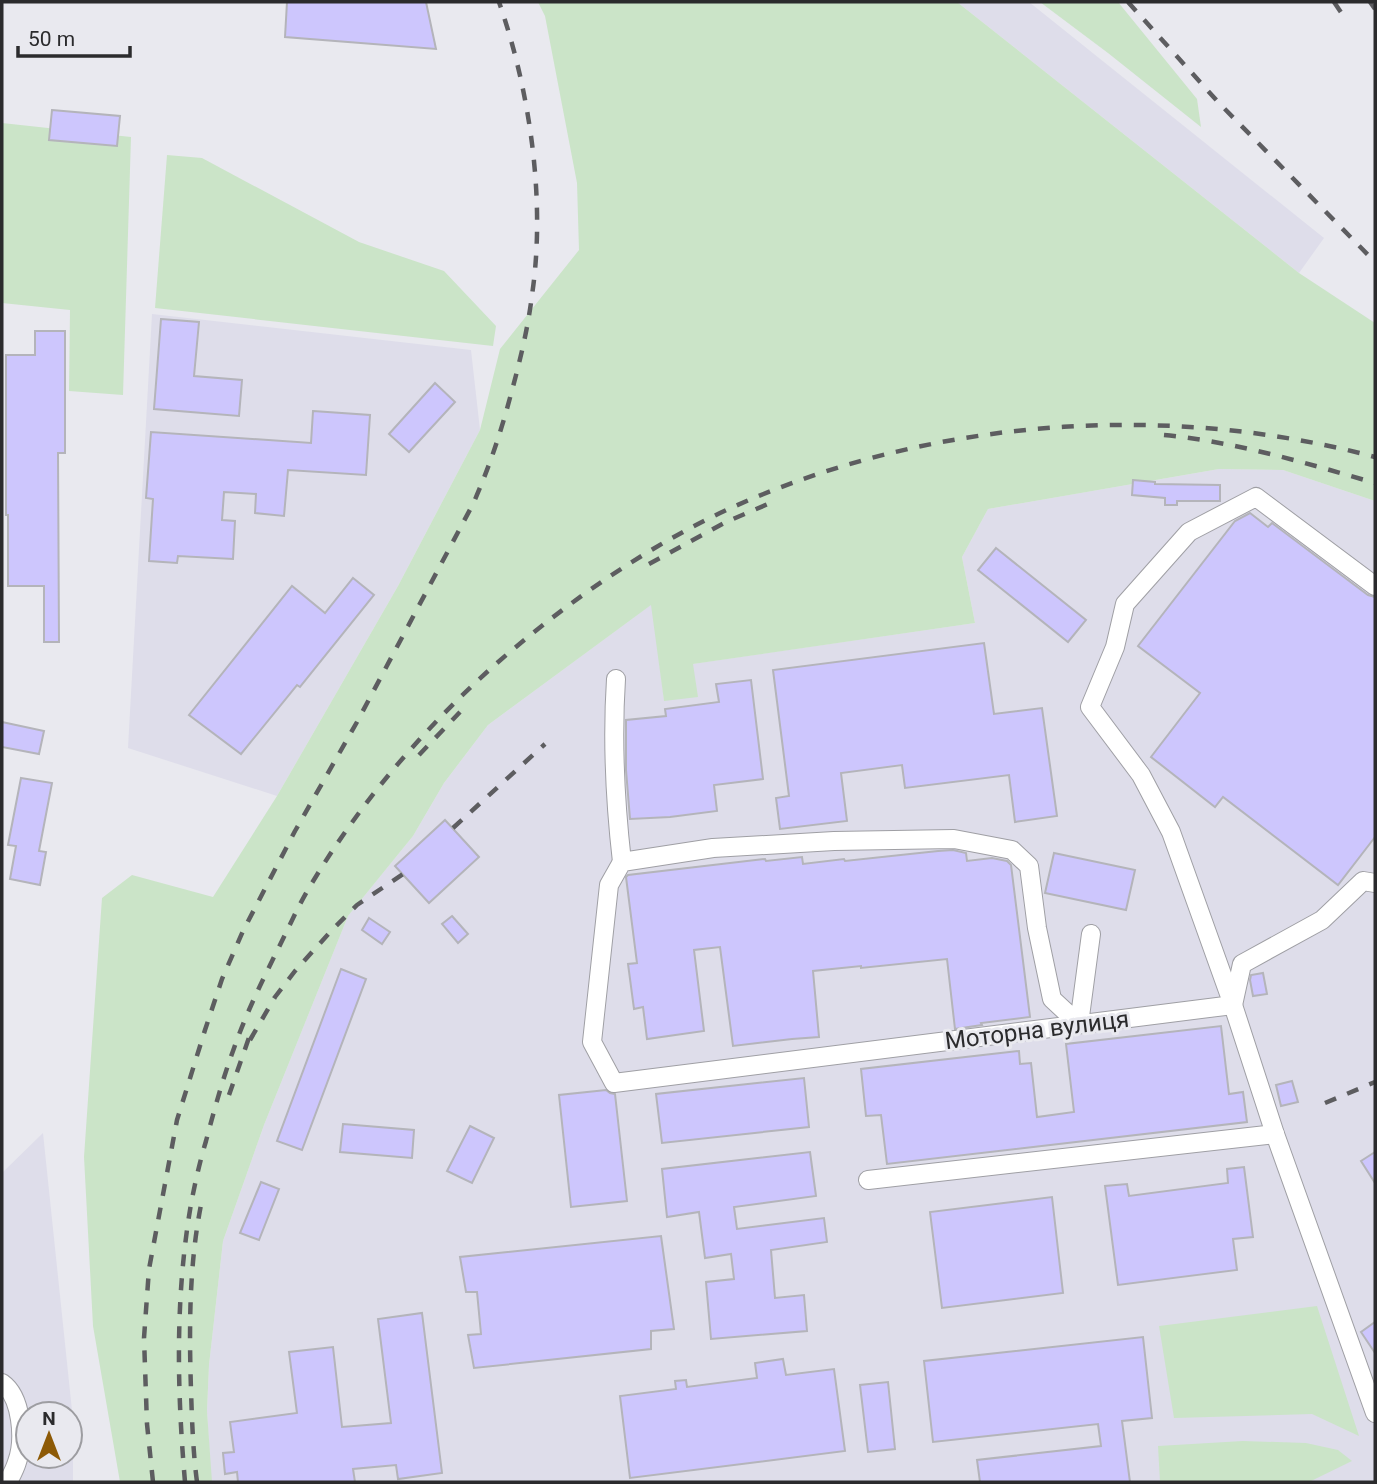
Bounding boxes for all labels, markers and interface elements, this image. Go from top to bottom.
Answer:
scale bar [18,14,130,58]
text: 50 m [28,27,75,51]
street label: Моторна вулиця [943,1005,1131,1055]
north arrow [14,1400,84,1470]
text: N [42,1407,56,1430]

